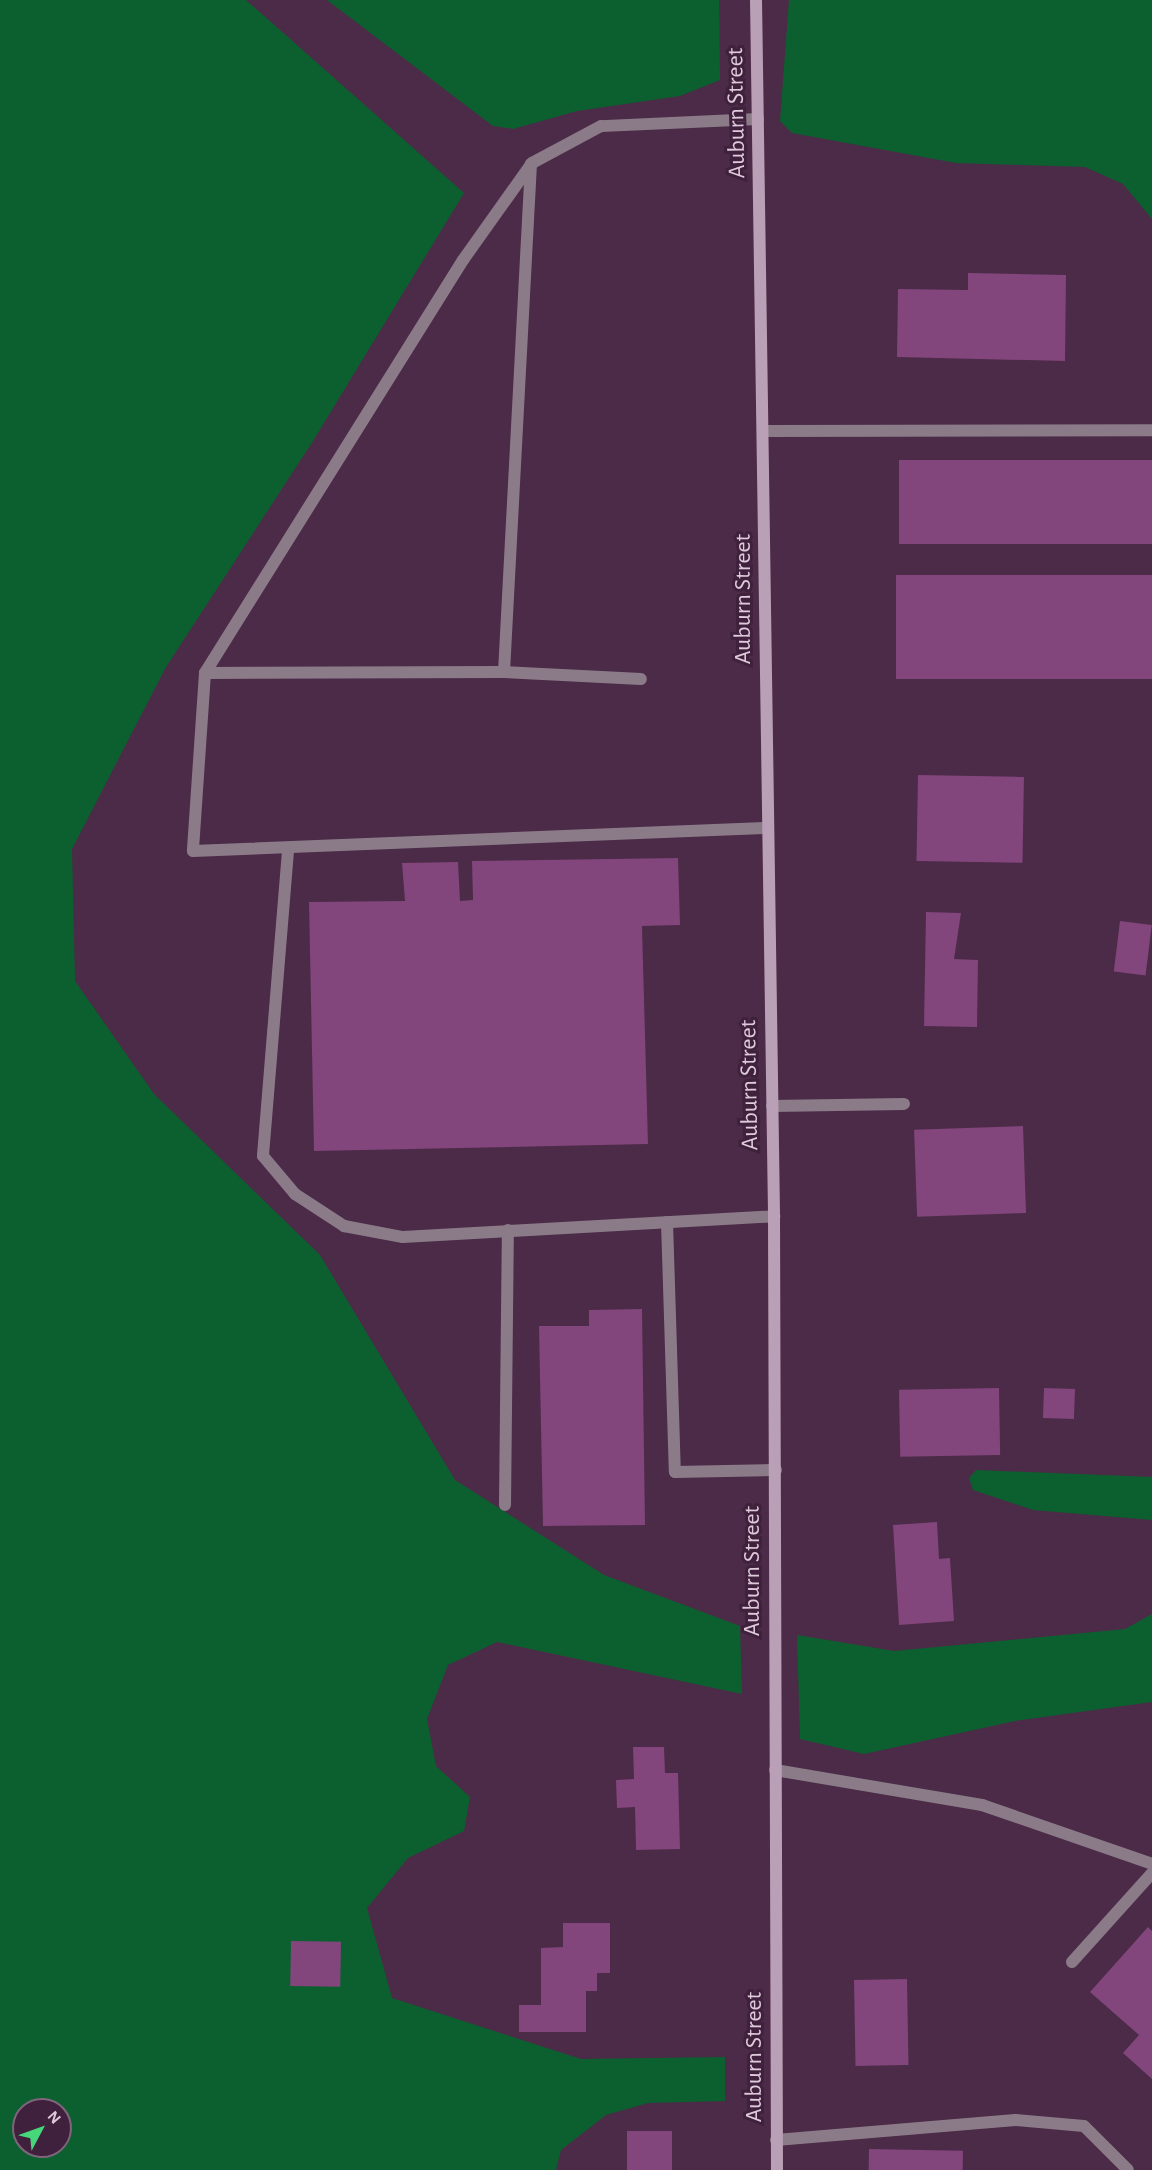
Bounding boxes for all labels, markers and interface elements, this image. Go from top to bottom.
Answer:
street label: Auburn Street [721,47,753,179]
street label: Auburn Street [730,534,758,664]
street label: Auburn Street [734,1019,766,1151]
street label: Auburn Street [739,1506,767,1636]
street label: Auburn Street [741,1992,769,2122]
north arrow [12,2098,72,2158]
text: N [44,2108,64,2127]

